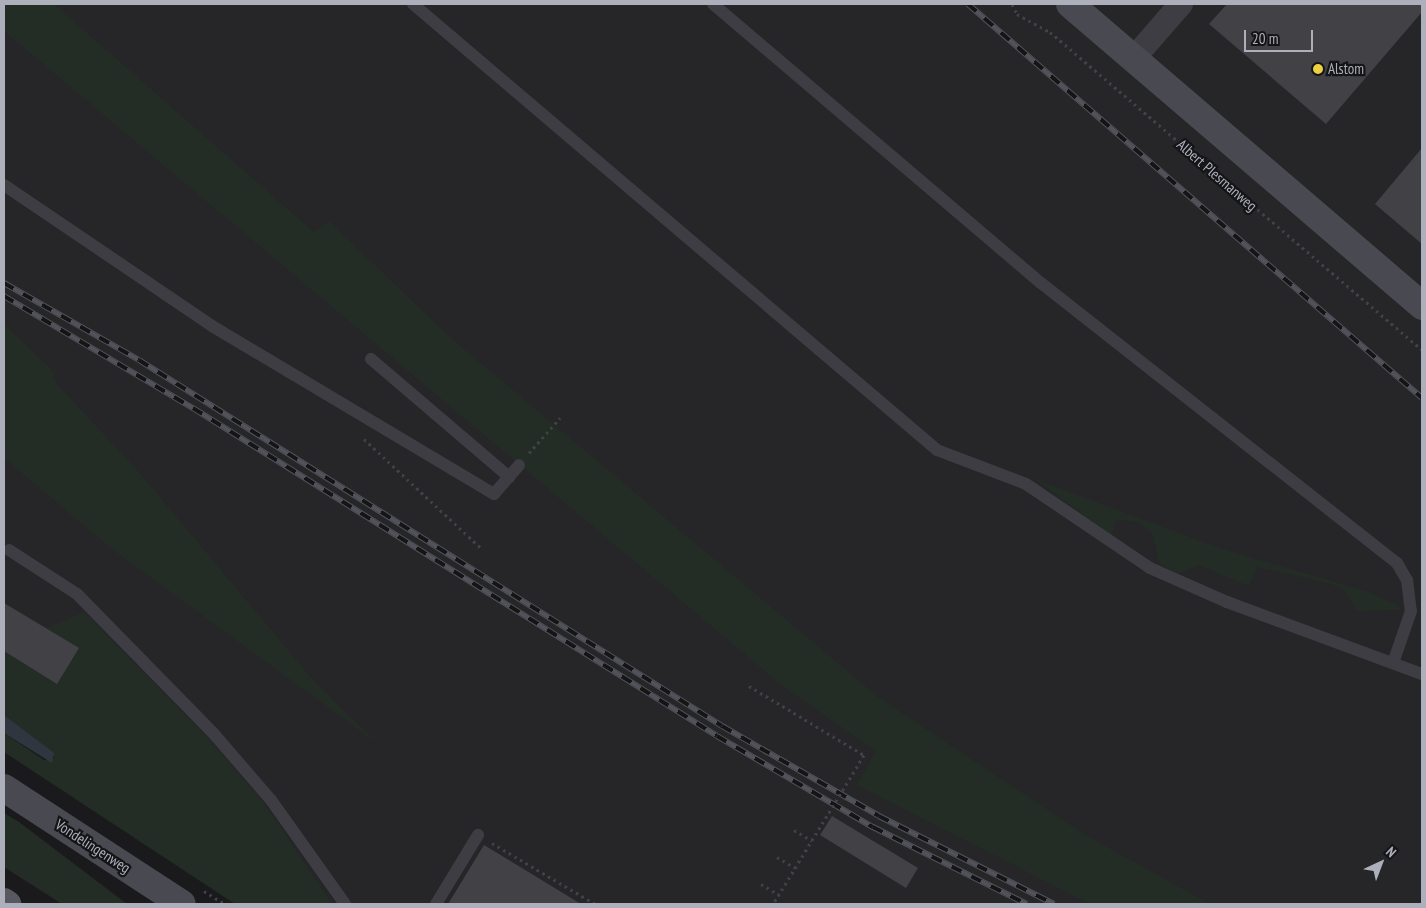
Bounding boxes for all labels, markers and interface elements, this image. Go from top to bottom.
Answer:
scale bar [1246,20,1315,52]
text: 20 m [1252,29,1278,48]
place label: Alstom [1328,60,1364,78]
marker: Alstom [1312,63,1324,75]
street label: Albert Plesmanweg [1173,135,1261,215]
street label: Vondelingenweg [52,815,134,877]
north arrow [1356,838,1406,888]
text: N [1382,843,1400,861]

